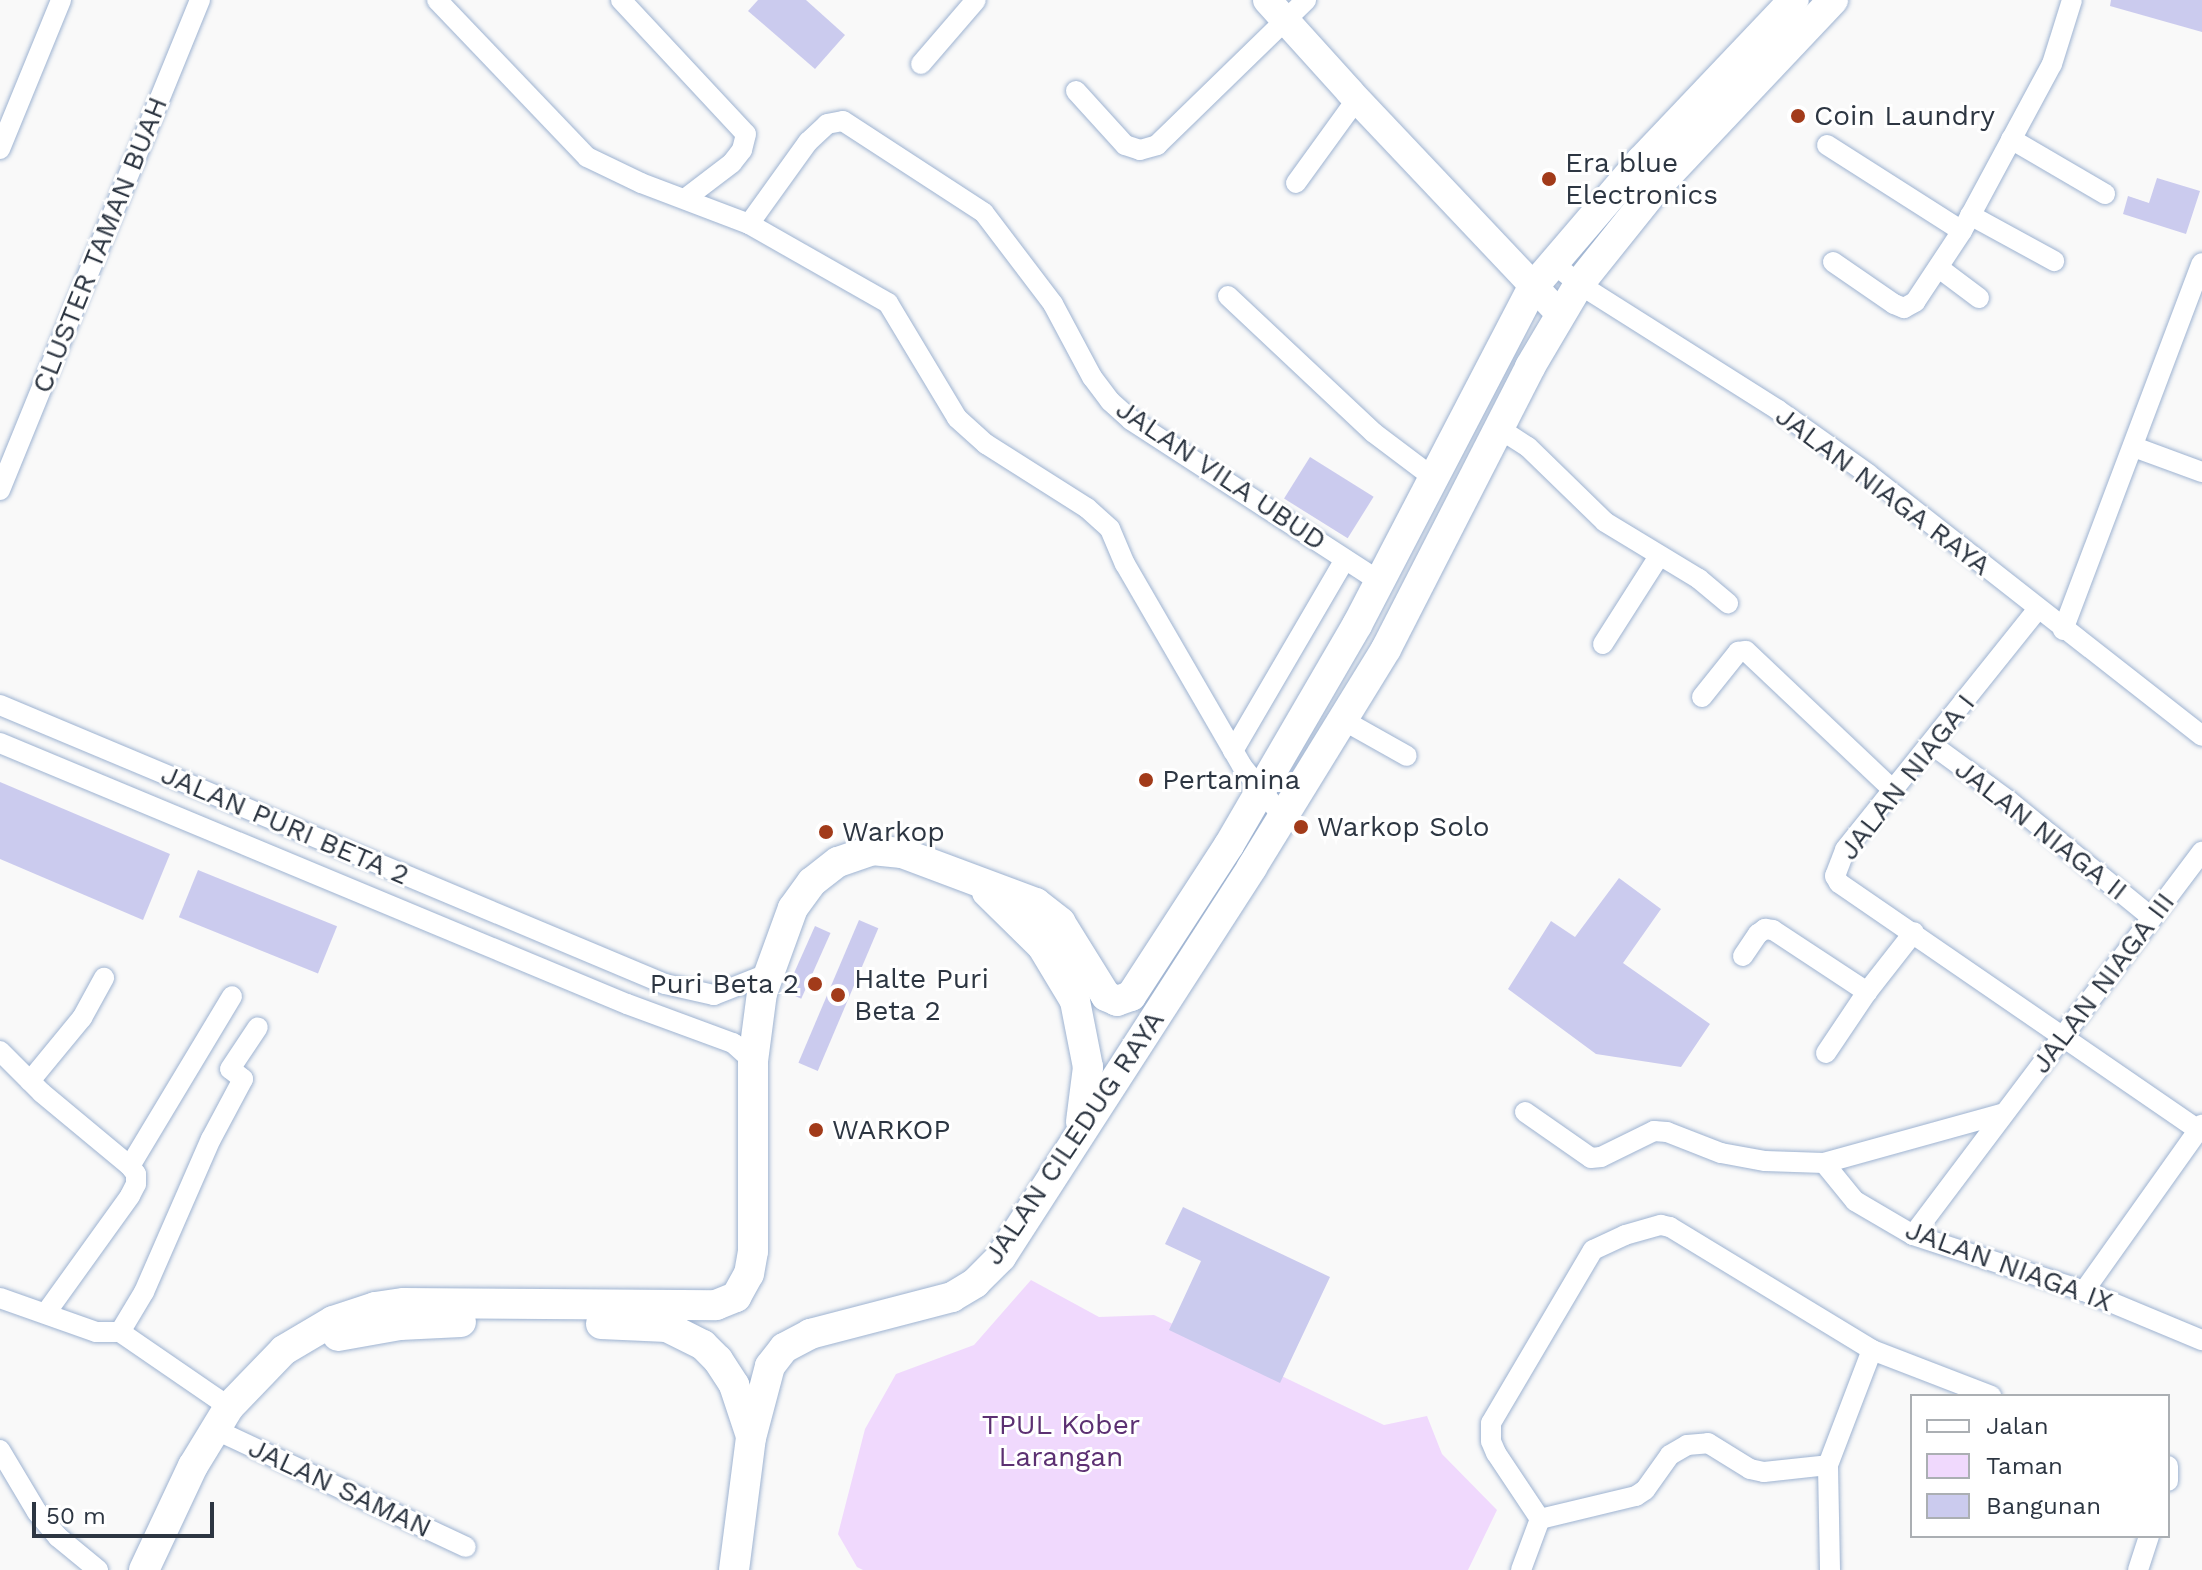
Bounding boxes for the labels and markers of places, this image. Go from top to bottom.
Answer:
place label: Coin Laundry [1814,99,1995,133]
marker: Coin Laundry [1789,107,1807,125]
place label: Era blue Electronics [1565,146,1718,212]
marker: Era blue Electronics [1540,170,1558,188]
place label: Pertamina [1162,763,1300,797]
marker: Pertamina [1137,771,1155,789]
place label: Warkop Solo [1317,810,1489,844]
place label: Warkop [842,815,945,849]
marker: Warkop Solo [1292,818,1310,836]
marker: Warkop [817,823,835,841]
place label: Halte Puri Beta 2 [854,962,989,1028]
place label: Puri Beta 2 [649,967,799,1001]
marker: Puri Beta 2 [806,975,824,993]
marker: Halte Puri Beta 2 [829,986,847,1004]
place label: WARKOP [832,1113,950,1147]
marker: WARKOP [807,1121,825,1139]

